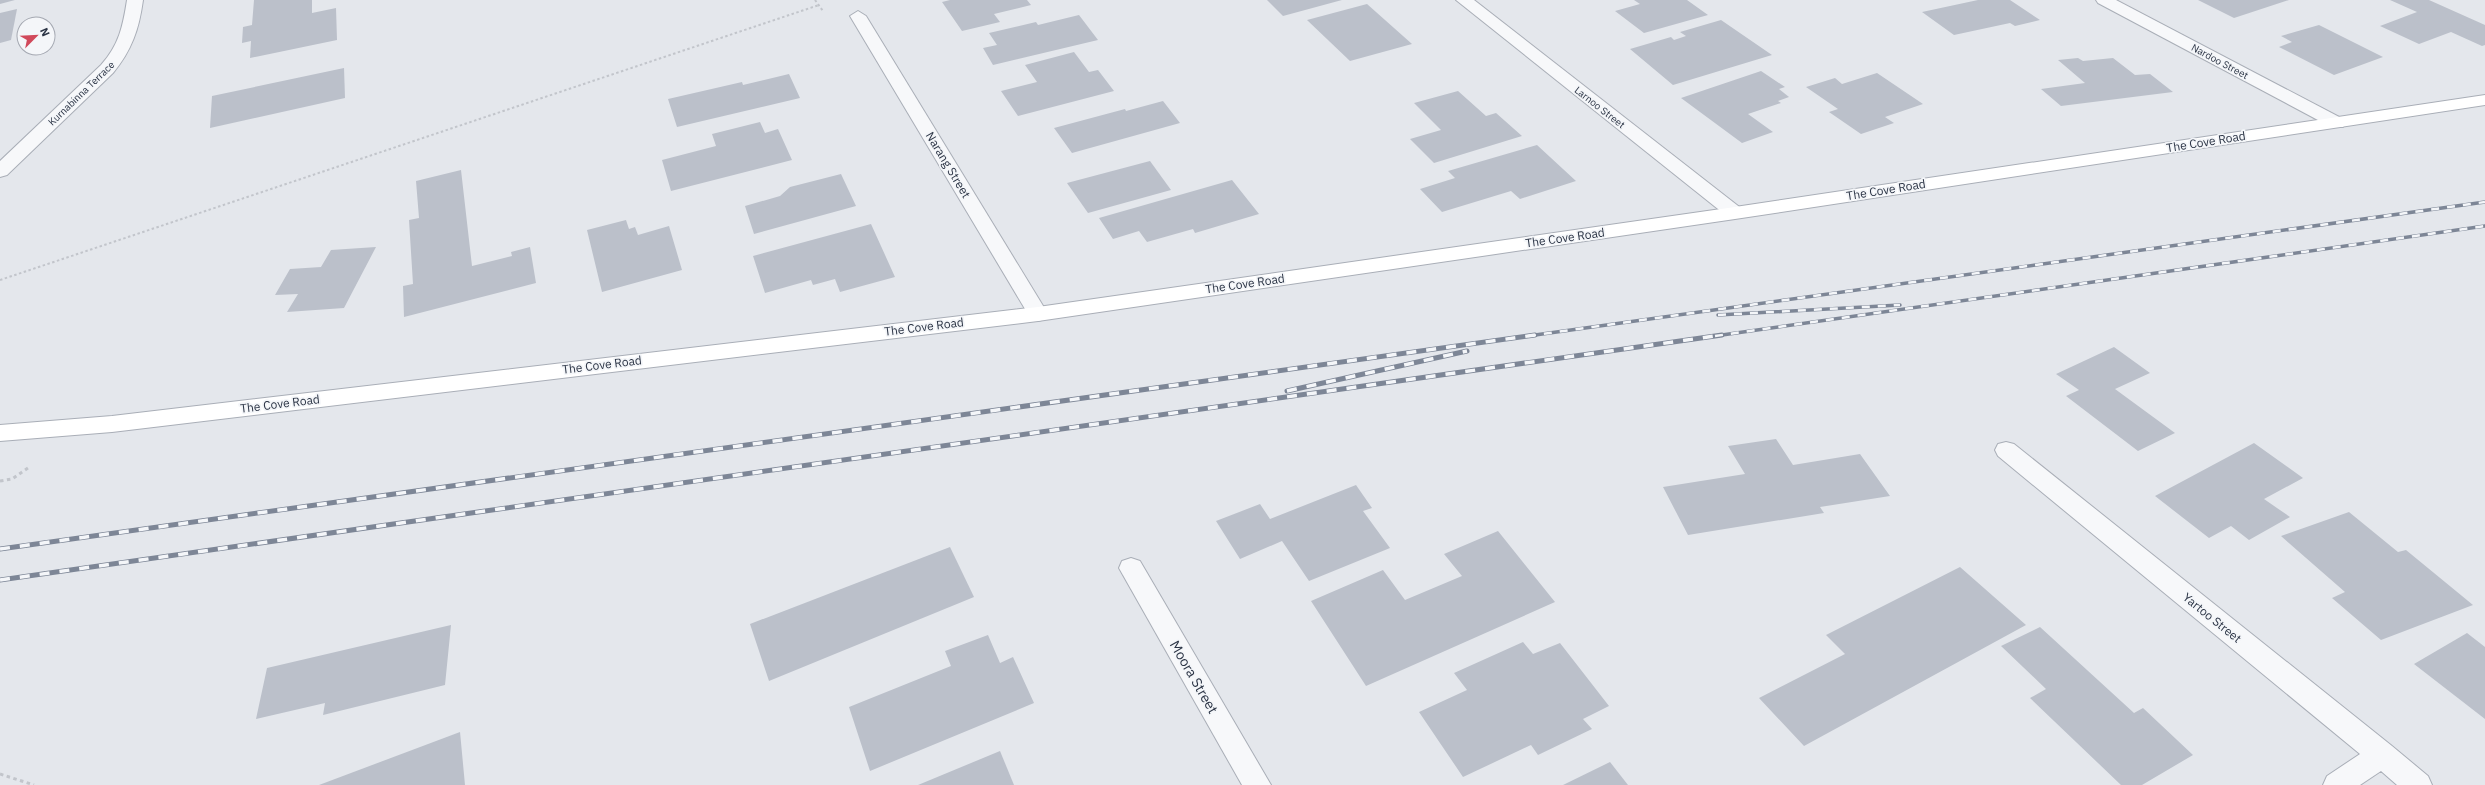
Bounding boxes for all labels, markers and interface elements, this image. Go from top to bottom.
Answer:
north arrow [16,16,56,56]
text: N [37,25,53,38]
street label: Nardoo Street [2189,41,2251,82]
street label: Kurnabinna Terrace [45,58,118,128]
street label: Larnoo Street [1572,84,1628,131]
street label: The Cove Road [2165,128,2247,155]
street label: Narang Street [923,129,974,201]
street label: The Cove Road [1845,176,1927,203]
street label: The Cove Road [1524,225,1606,250]
street label: The Cove Road [1204,271,1286,296]
street label: The Cove Road [883,314,965,339]
street label: The Cove Road [561,352,643,377]
street label: The Cove Road [239,391,321,416]
street label: Yartoo Street [2180,590,2245,646]
street label: Moora Street [1166,637,1222,717]

